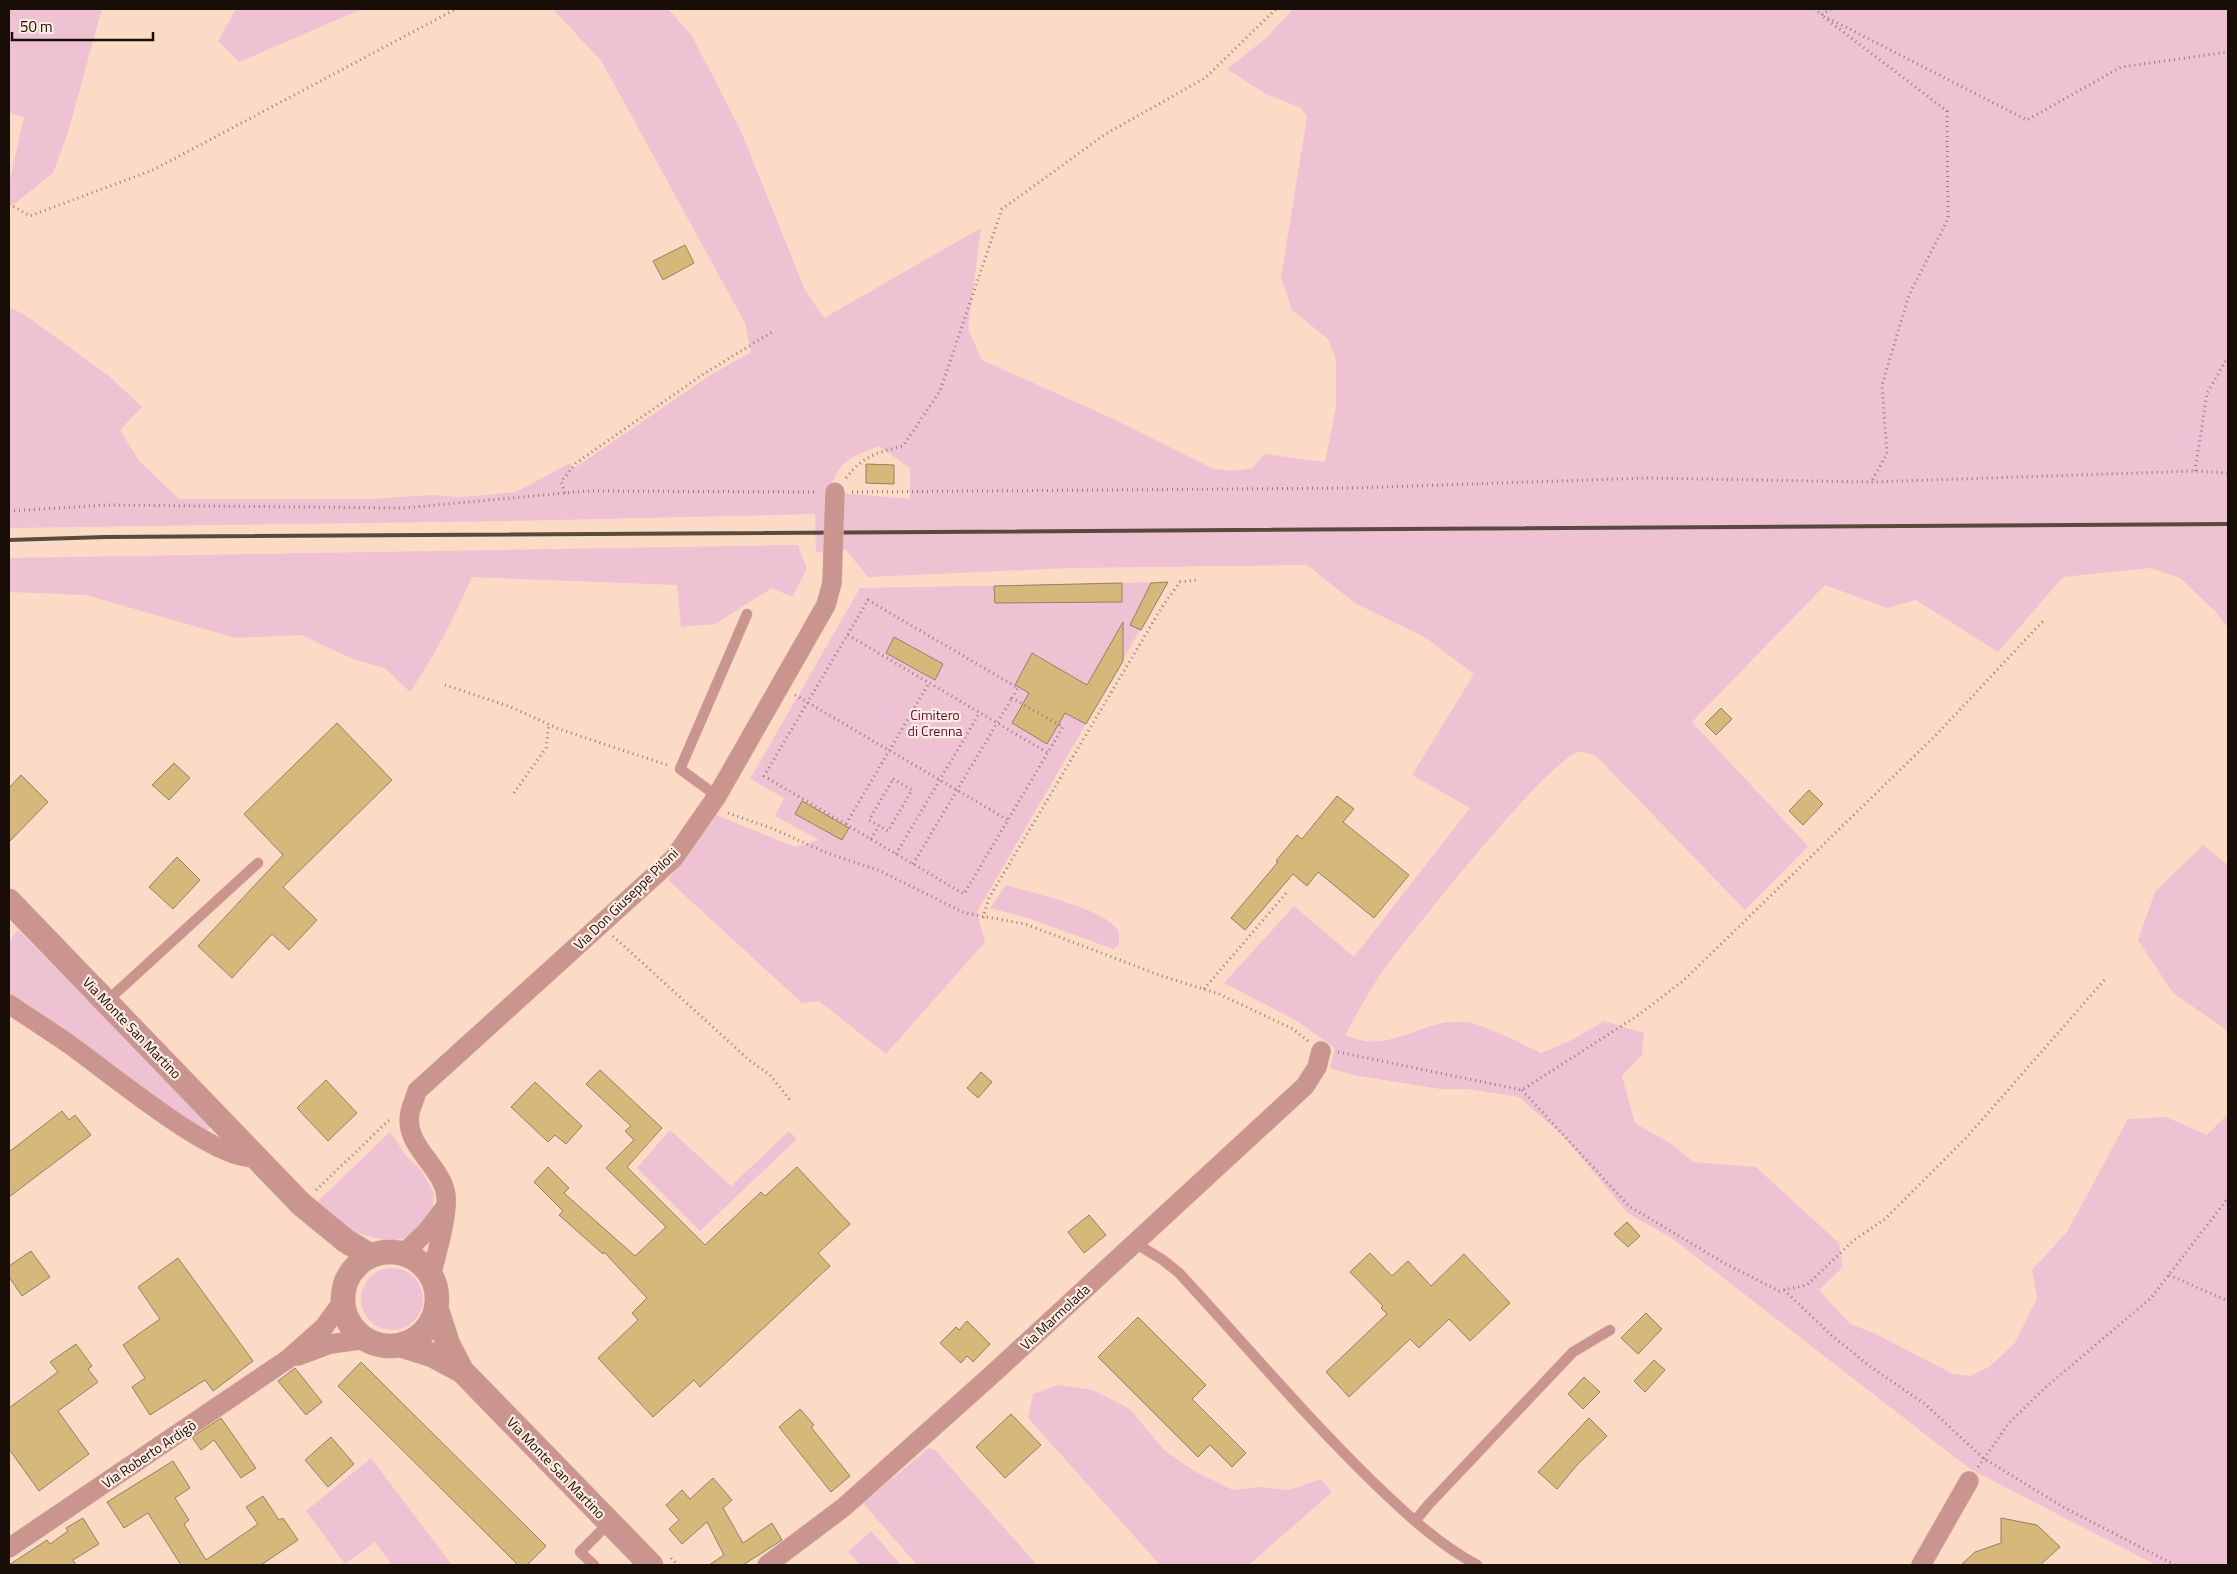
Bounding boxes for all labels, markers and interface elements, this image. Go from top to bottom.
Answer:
scale bar [12,10,154,42]
text: 50 m [20,15,53,38]
park label: Cimitero di Crenna [908,704,962,741]
street label: Via Don Giuseppe Piloni [569,843,683,954]
street label: Via Monte San Martino [78,972,187,1083]
street label: Via Marmolada [1015,1279,1094,1355]
street label: Via Monte San Martino [502,1412,611,1523]
street label: Via Roberto Ardigò [97,1414,200,1493]

